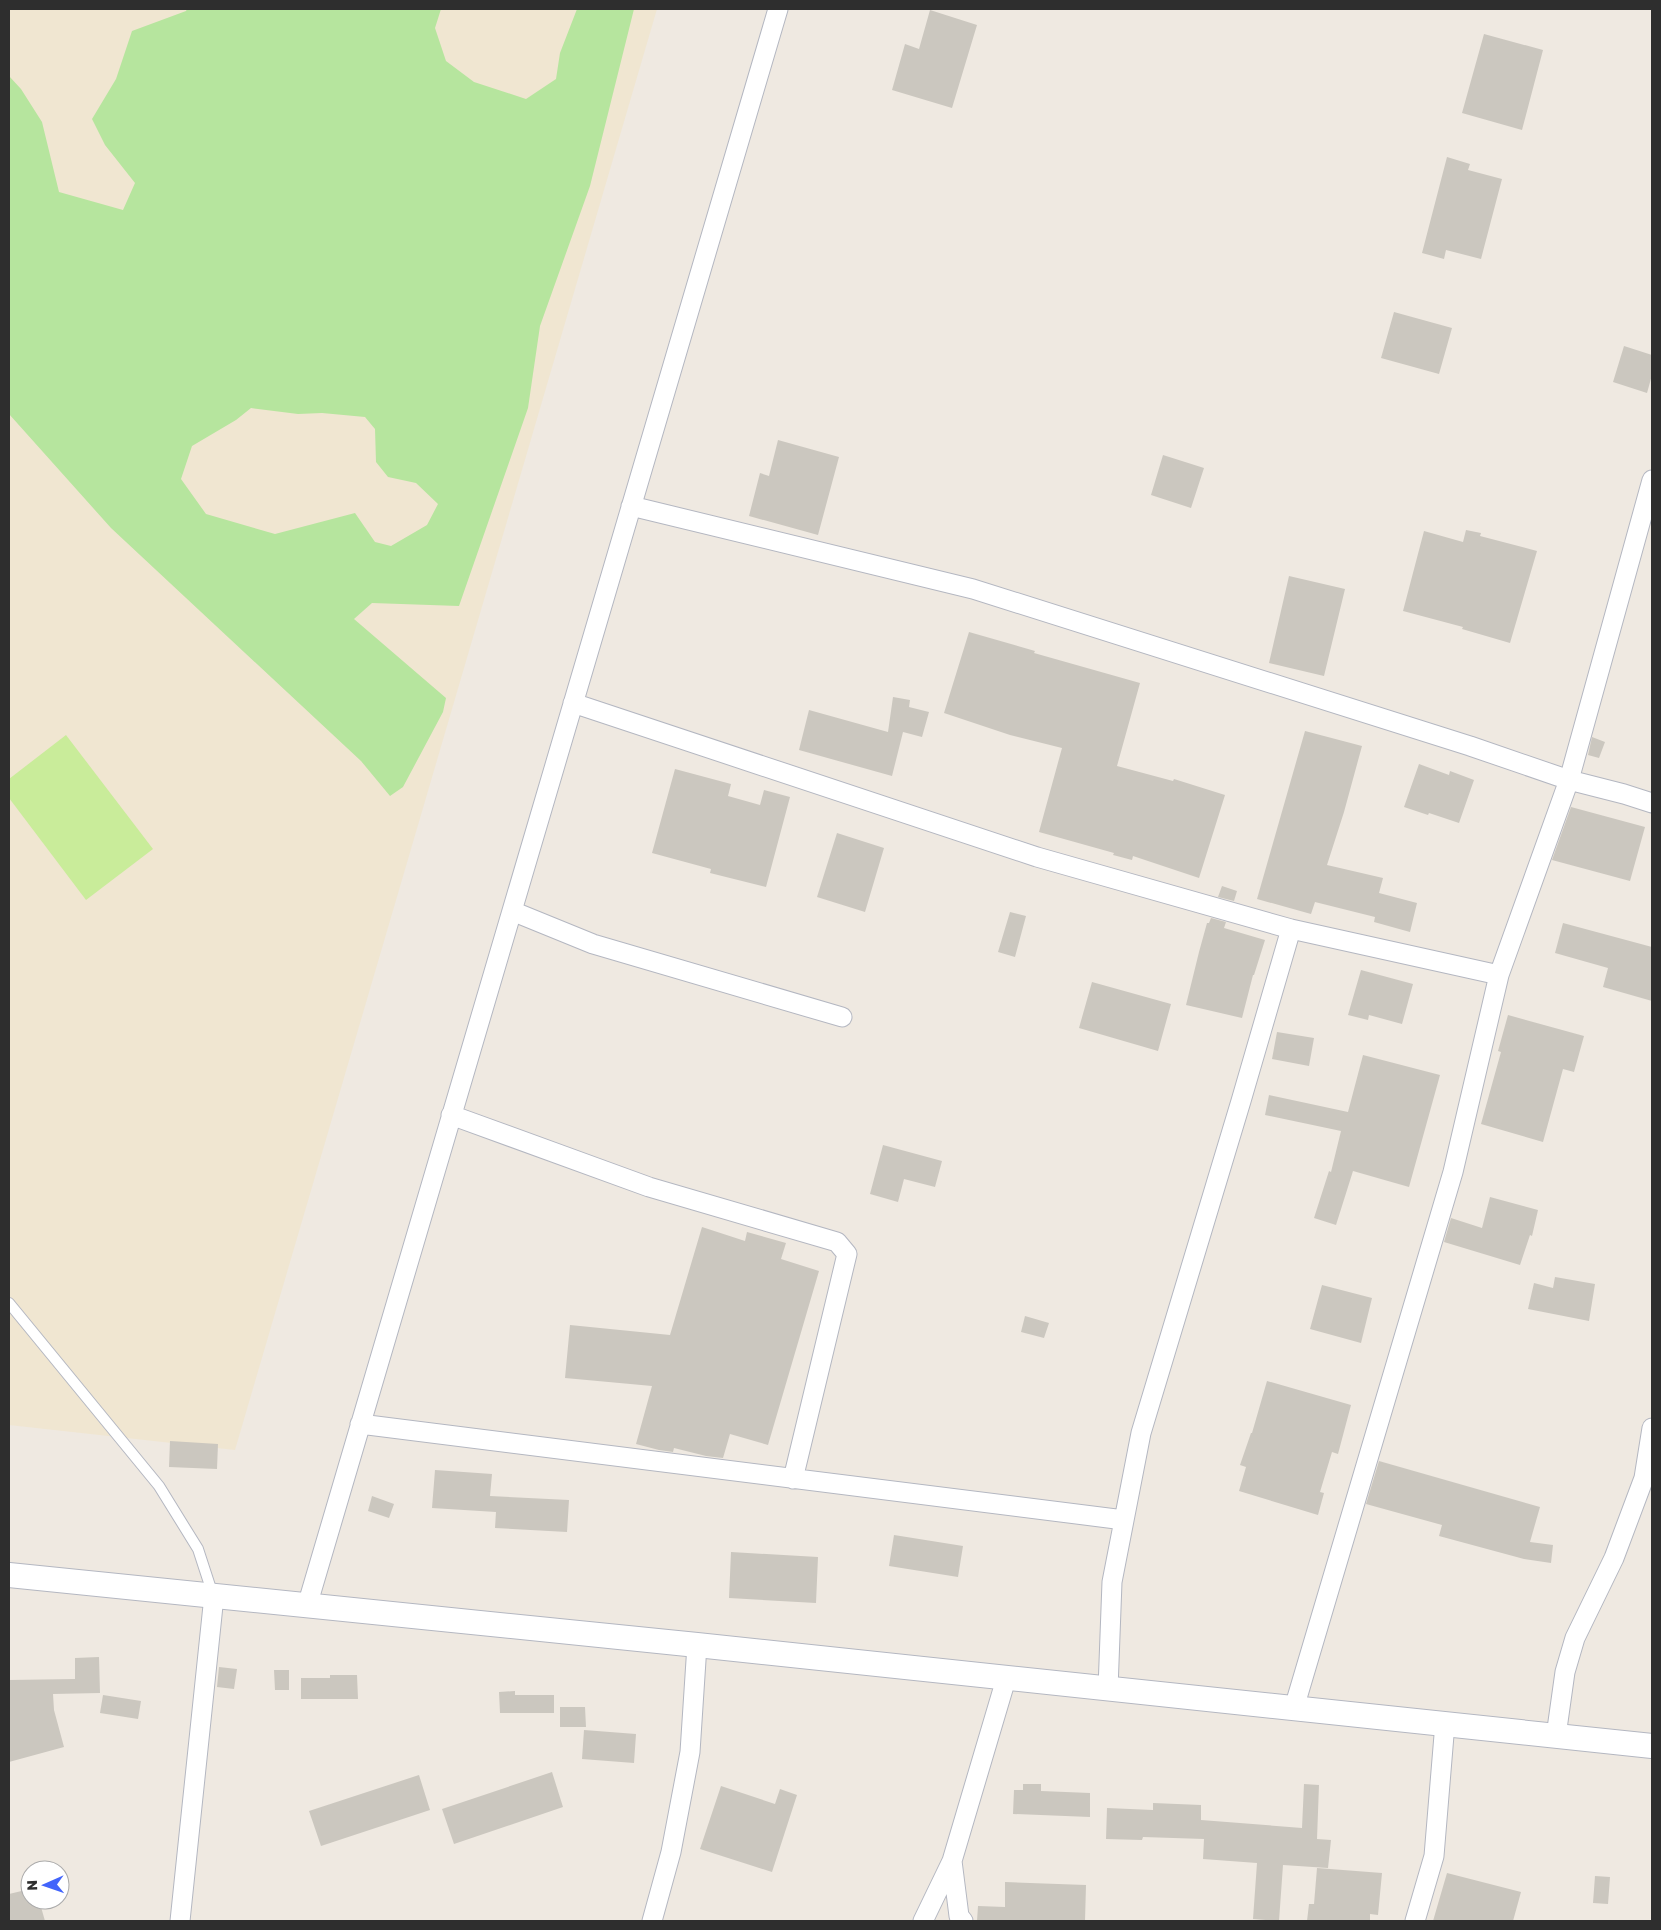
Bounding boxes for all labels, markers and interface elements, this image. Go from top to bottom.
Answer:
north arrow [20,1860,70,1910]
text: N [23,1880,40,1891]

